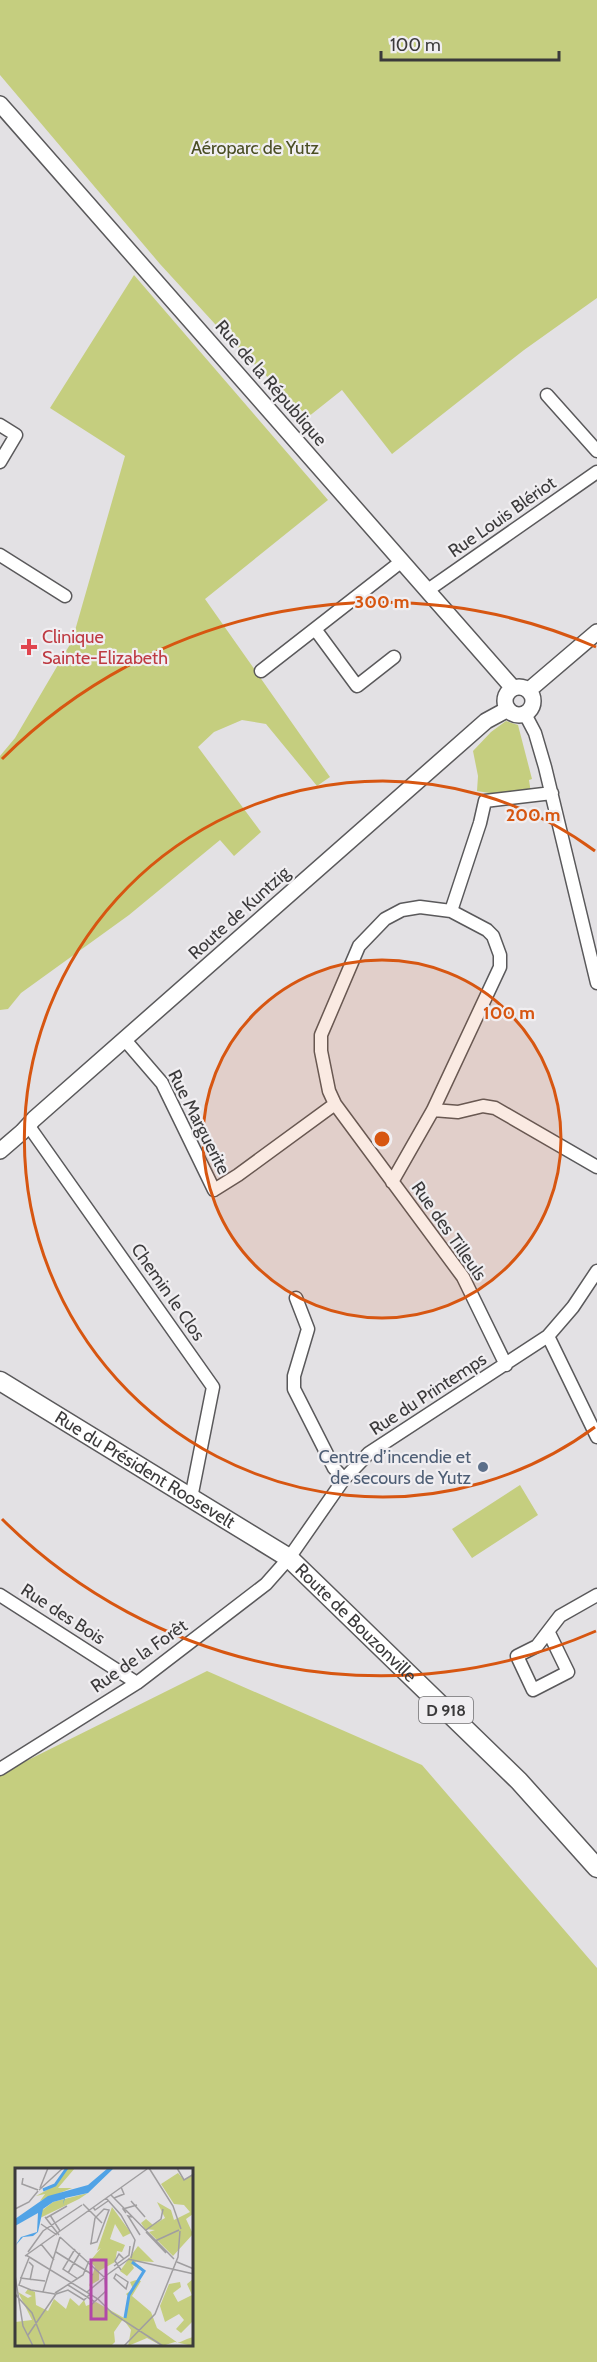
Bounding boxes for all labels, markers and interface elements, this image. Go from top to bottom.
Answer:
scale bar [381,24,560,62]
text: 100 m [390,34,441,56]
park label: Aéroparc de Yutz [191,137,320,159]
street label: Rue de la République [210,316,332,450]
street label: Rue Louis Blériot [444,472,560,562]
text: 300 m [355,591,409,613]
place label: Clinique Sainte-Elizabeth [42,626,168,669]
marker: Clinique Sainte-Elizabeth [20,638,38,656]
text: 200 m [506,804,560,826]
street label: Route de Kuntzig [184,861,295,964]
text: 100 m [483,1002,535,1024]
street label: Rue Marguerite [163,1066,235,1178]
centre of rings [372,1129,392,1149]
street label: Rue des Tilleuls [407,1177,491,1285]
street label: Chemin le Clos [126,1239,210,1345]
street label: Rue du Printemps [365,1348,491,1440]
street label: Rue du Président Roosevelt [51,1406,239,1533]
place label: Centre d’incendie et de secours de Yutz [319,1446,472,1489]
marker: Centre d’incendie et de secours de Yutz [476,1460,490,1474]
street label: Route de Bouzonville [290,1559,421,1687]
street label: Rue des Bois [17,1579,109,1649]
street label: Rue de la Forêt [86,1615,192,1697]
road number: D 918 [419,1697,473,1723]
inset map [15,2168,194,2347]

